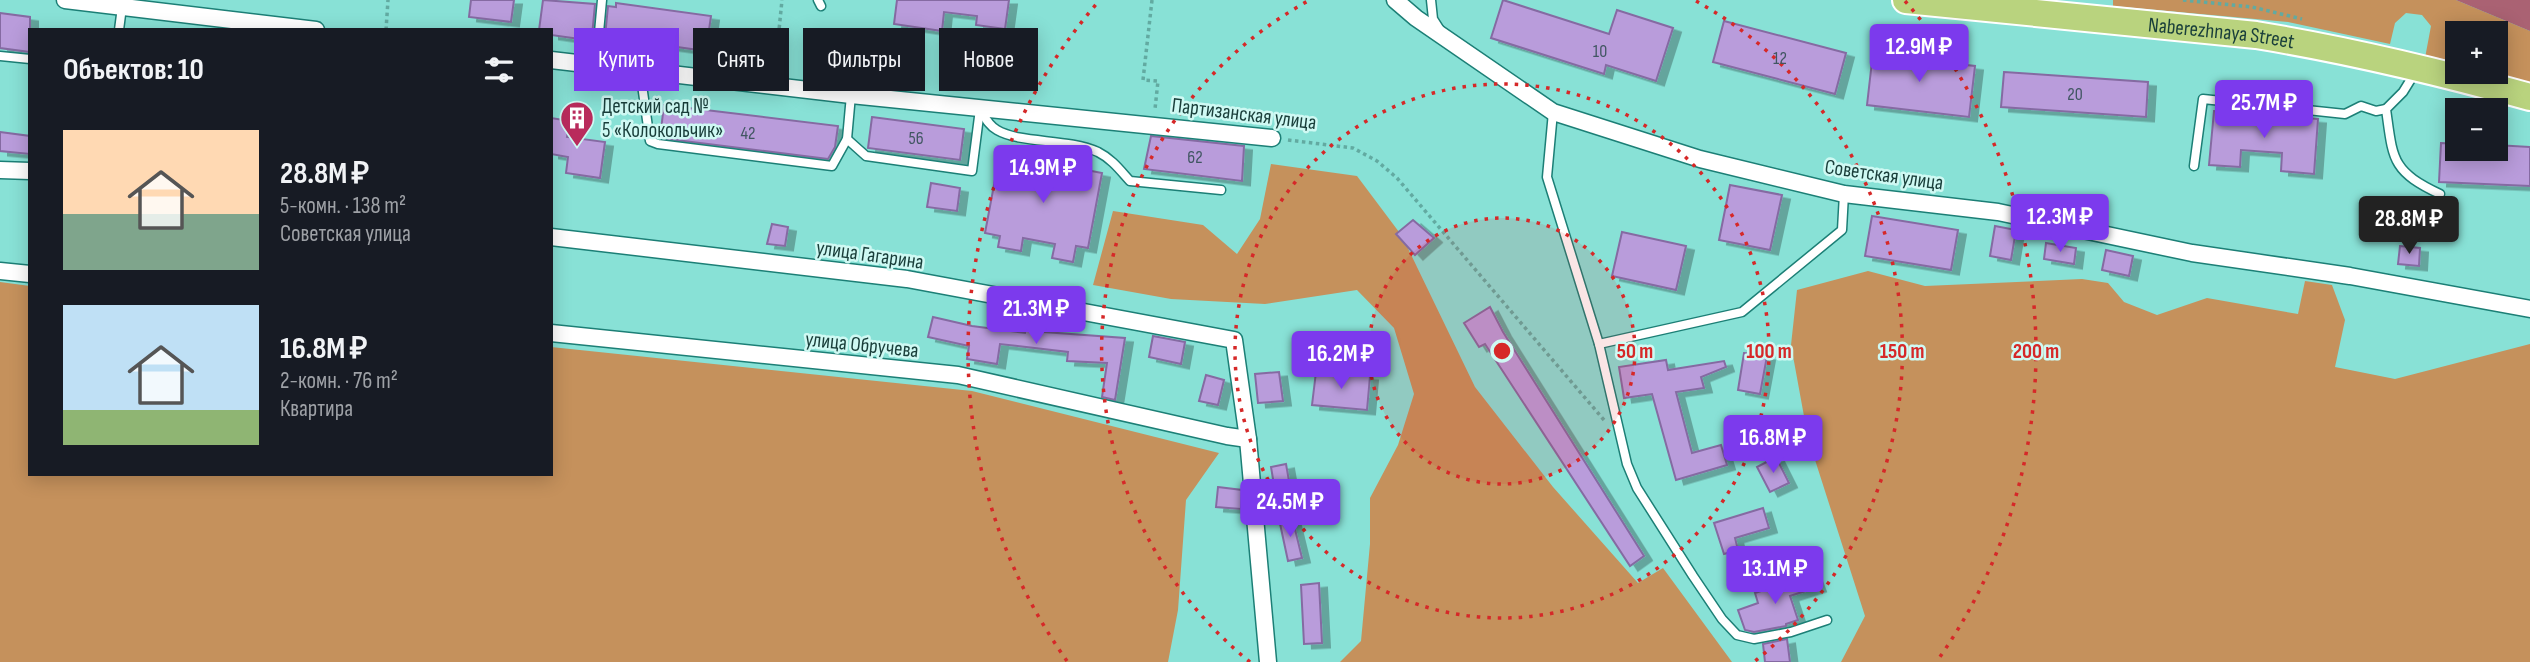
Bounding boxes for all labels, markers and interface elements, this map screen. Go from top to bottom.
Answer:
street label: Naberezhnaya Street [2147,12,2296,54]
map controls [2445,21,2508,161]
button: + [2445,21,2508,84]
pin: 12.9M ₽ [1854,24,1984,84]
chip: Купить [574,28,679,91]
chip: Снять [693,28,789,91]
chip: Фильтры [803,28,925,91]
chip: Новое [939,28,1038,91]
text: 12.9M ₽ [1886,33,1952,61]
house number: 10 [1593,41,1607,62]
house number: 12 [1773,48,1787,69]
icon: filters [480,51,518,89]
text: Объектов: 10 [63,52,204,88]
pin: 25.7M ₽ [2199,80,2329,140]
house number: 20 [2067,84,2083,105]
text: 25.7M ₽ [2231,89,2297,117]
street label: Партизанская улица [1170,93,1318,135]
place label: Детский сад № 5 «Колокольчик» [602,94,723,143]
button: − [2445,98,2508,161]
building icon: Детский сад № 5 «Колокольчик» [558,99,596,148]
house number: 42 [740,123,756,144]
house number: 56 [908,128,924,149]
pin: 14.9M ₽ [978,146,1108,205]
house number: 62 [1187,147,1203,168]
text: 14.9M ₽ [1009,154,1077,182]
street label: Советская улица [1823,154,1945,196]
text: 28.8M ₽ [280,156,369,192]
icon: home [119,158,203,242]
text: 5-комн. · 138 m² [280,192,406,220]
pin: 12.3M ₽ [1995,194,2125,254]
pin: 28.8M ₽ [2344,196,2474,256]
text: 12.3M ₽ [2027,203,2093,231]
text: 28.8M ₽ [2375,205,2443,233]
text: Советская улица [280,220,411,248]
street label: улица Гагарина [815,235,925,275]
pin: 21.3M ₽ [971,286,1101,346]
text: 21.3M ₽ [1003,295,1069,323]
street label: улица Обручева [804,327,920,363]
text: 16.8M ₽ [280,331,367,367]
pin: 16.2M ₽ [1276,332,1406,391]
icon: home [119,333,203,417]
centre of rings [1490,339,1514,363]
text: 50 m [1617,339,1653,364]
text: 100 m [1746,339,1792,364]
text: 150 m [1880,339,1924,364]
text: 200 m [2013,339,2059,364]
text: 16.2M ₽ [1308,340,1374,368]
text: 2-комн. · 76 m² [280,367,398,395]
text: Квартира [280,395,353,423]
pin: 16.8M ₽ [1708,416,1838,475]
text: 16.8M ₽ [1739,424,1807,452]
pin: 24.5M ₽ [1225,480,1355,539]
text: 24.5M ₽ [1256,488,1324,516]
pin: 13.1M ₽ [1710,546,1840,606]
text: 13.1M ₽ [1742,555,1808,583]

